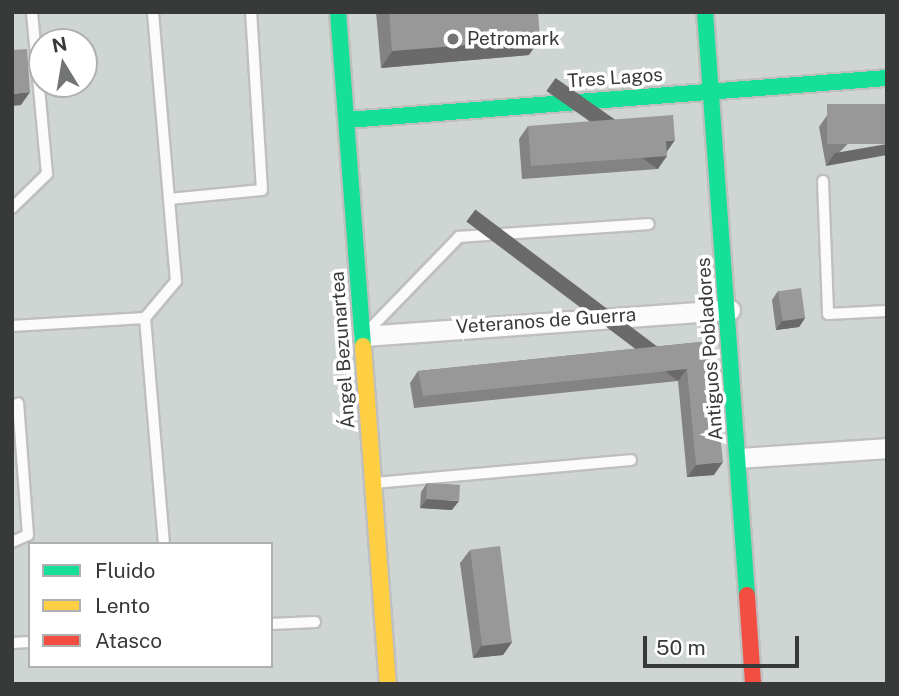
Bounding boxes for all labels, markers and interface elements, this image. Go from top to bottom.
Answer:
north arrow [28,28,98,98]
place label: Petromark [467,28,560,50]
marker: Petromark [445,31,461,47]
text: N [50,32,69,57]
street label: Tres Lagos [566,63,664,93]
street label: Antiguos Pobladores [692,257,728,441]
street label: Ángel Bezunartea [326,271,360,429]
street label: Veteranos de Guerra [455,303,637,339]
legend [28,542,273,668]
text: Fluido [95,558,155,583]
text: Lento [95,593,150,618]
scale bar [647,622,803,666]
text: Atasco [95,628,162,653]
text: 50 m [656,635,706,660]

